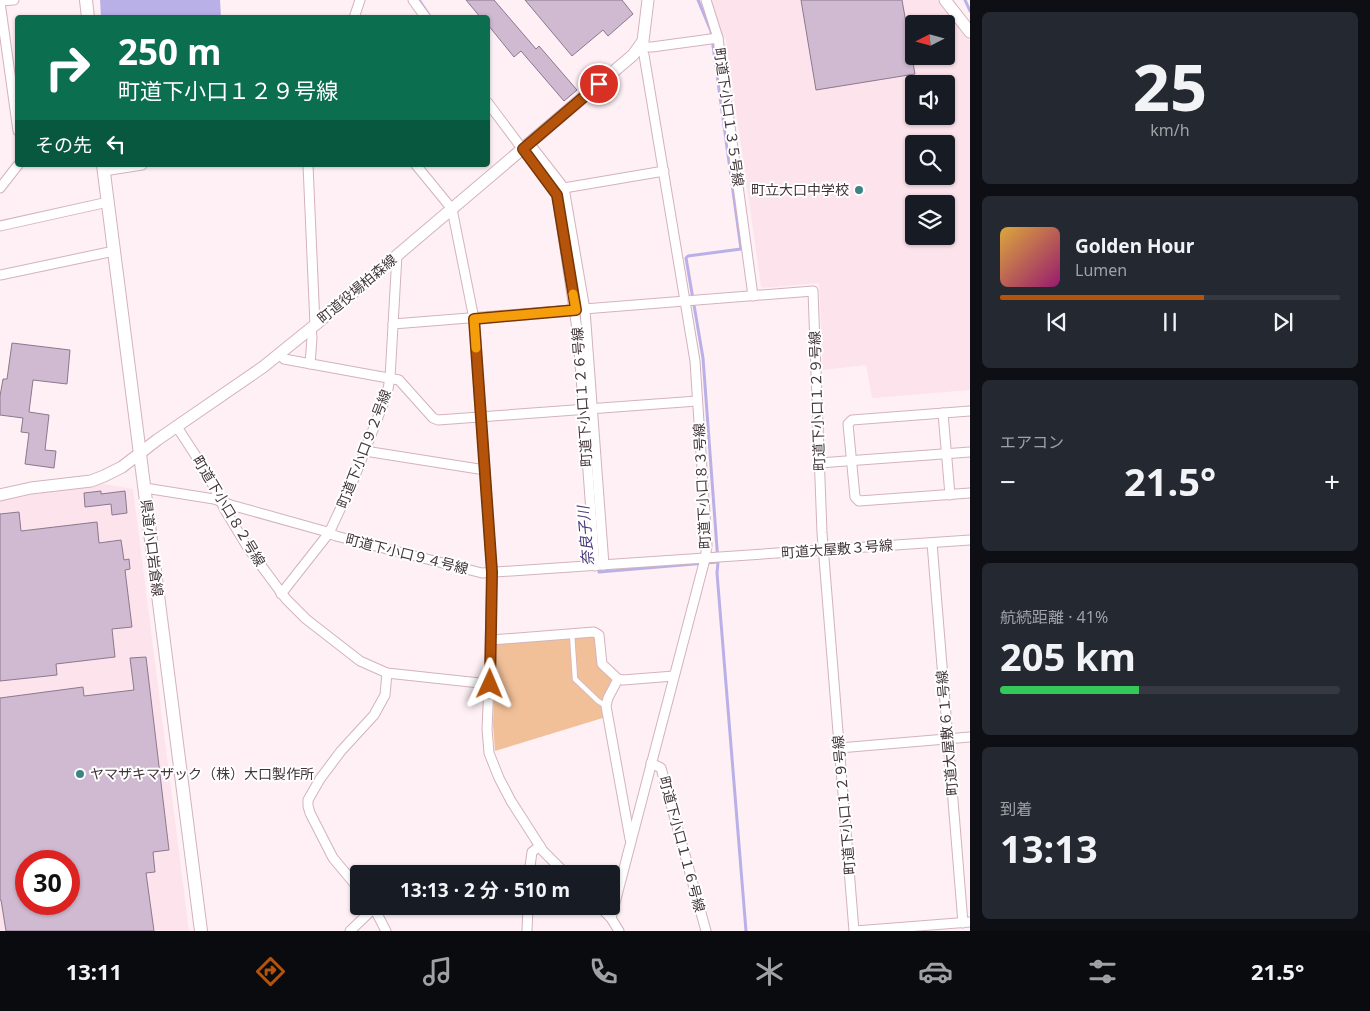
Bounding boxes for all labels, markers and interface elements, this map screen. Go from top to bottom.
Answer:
north arrow [905,15,955,65]
map controls [905,15,955,245]
text: 250 m [118,28,221,75]
icon: right [35,35,100,100]
text: 25 [1133,42,1207,130]
street label: 町道下小口１３５号線 [710,46,749,188]
pin [578,63,620,105]
icon: arrive [585,70,613,98]
text: 町道下小口１２９号線 [118,75,338,105]
button: sound [905,75,955,125]
text: km/h [1150,119,1190,141]
icon: left [102,130,130,158]
text: その先 [35,132,92,158]
button: search [905,135,955,185]
place label: 町立大口中学校 [751,180,849,199]
marker: 町立大口中学校 [853,184,865,196]
button: layers [905,195,955,245]
text: Golden Hour [1075,233,1194,259]
street label: 町道役場柏森線 [313,250,400,327]
text: Lumen [1075,259,1127,281]
icon: previous [1043,308,1071,336]
icon: pause [1156,308,1184,336]
icon: next [1269,308,1297,336]
street label: 町道下小口１２６号線 [567,327,596,468]
street label: 町道下小口１２９号線 [805,331,828,471]
street label: 町道下小口９２号線 [332,387,395,511]
street label: 町道下小口８３号線 [689,423,714,549]
text: エアコン [1000,431,1064,453]
street label: 町道下小口８２号線 [189,452,270,570]
text: 21.5° [1124,455,1216,507]
text: − [1000,462,1016,500]
text: + [1324,462,1340,500]
street label: 県道小口岩倉線 [137,498,168,598]
water label: 奈良子川 [572,503,598,567]
street label: 町道下小口９４号線 [344,529,471,578]
street label: 町道大屋敷３号線 [780,535,893,562]
text: 航続距離 · 41% [1000,606,1108,628]
text: 205 km [1000,630,1136,682]
position arrow [463,657,515,709]
street label: 町道大屋敷６１号線 [932,669,961,797]
street label: 町道下小口１２９号線 [828,734,859,876]
place label: ヤマザキマザック（株）大口製作所 [90,764,314,783]
marker: ヤマザキマザック（株）大口製作所 [74,768,86,780]
street label: 町道下小口１１６号線 [655,774,710,914]
text: 到着 [1000,798,1032,820]
text: 13:13 [1000,822,1098,874]
speed limit sign: 30 [15,850,80,915]
text: 13:13 · 2 分 · 510 m [400,877,570,903]
icon: directions [253,954,288,989]
icon: music [420,954,455,989]
icon: phone [586,954,621,989]
icon: climate [752,954,787,989]
icon: car [918,954,953,989]
icon: filters [1085,954,1120,989]
text: 13:11 [66,956,122,986]
text: 21.5° [1251,956,1304,986]

